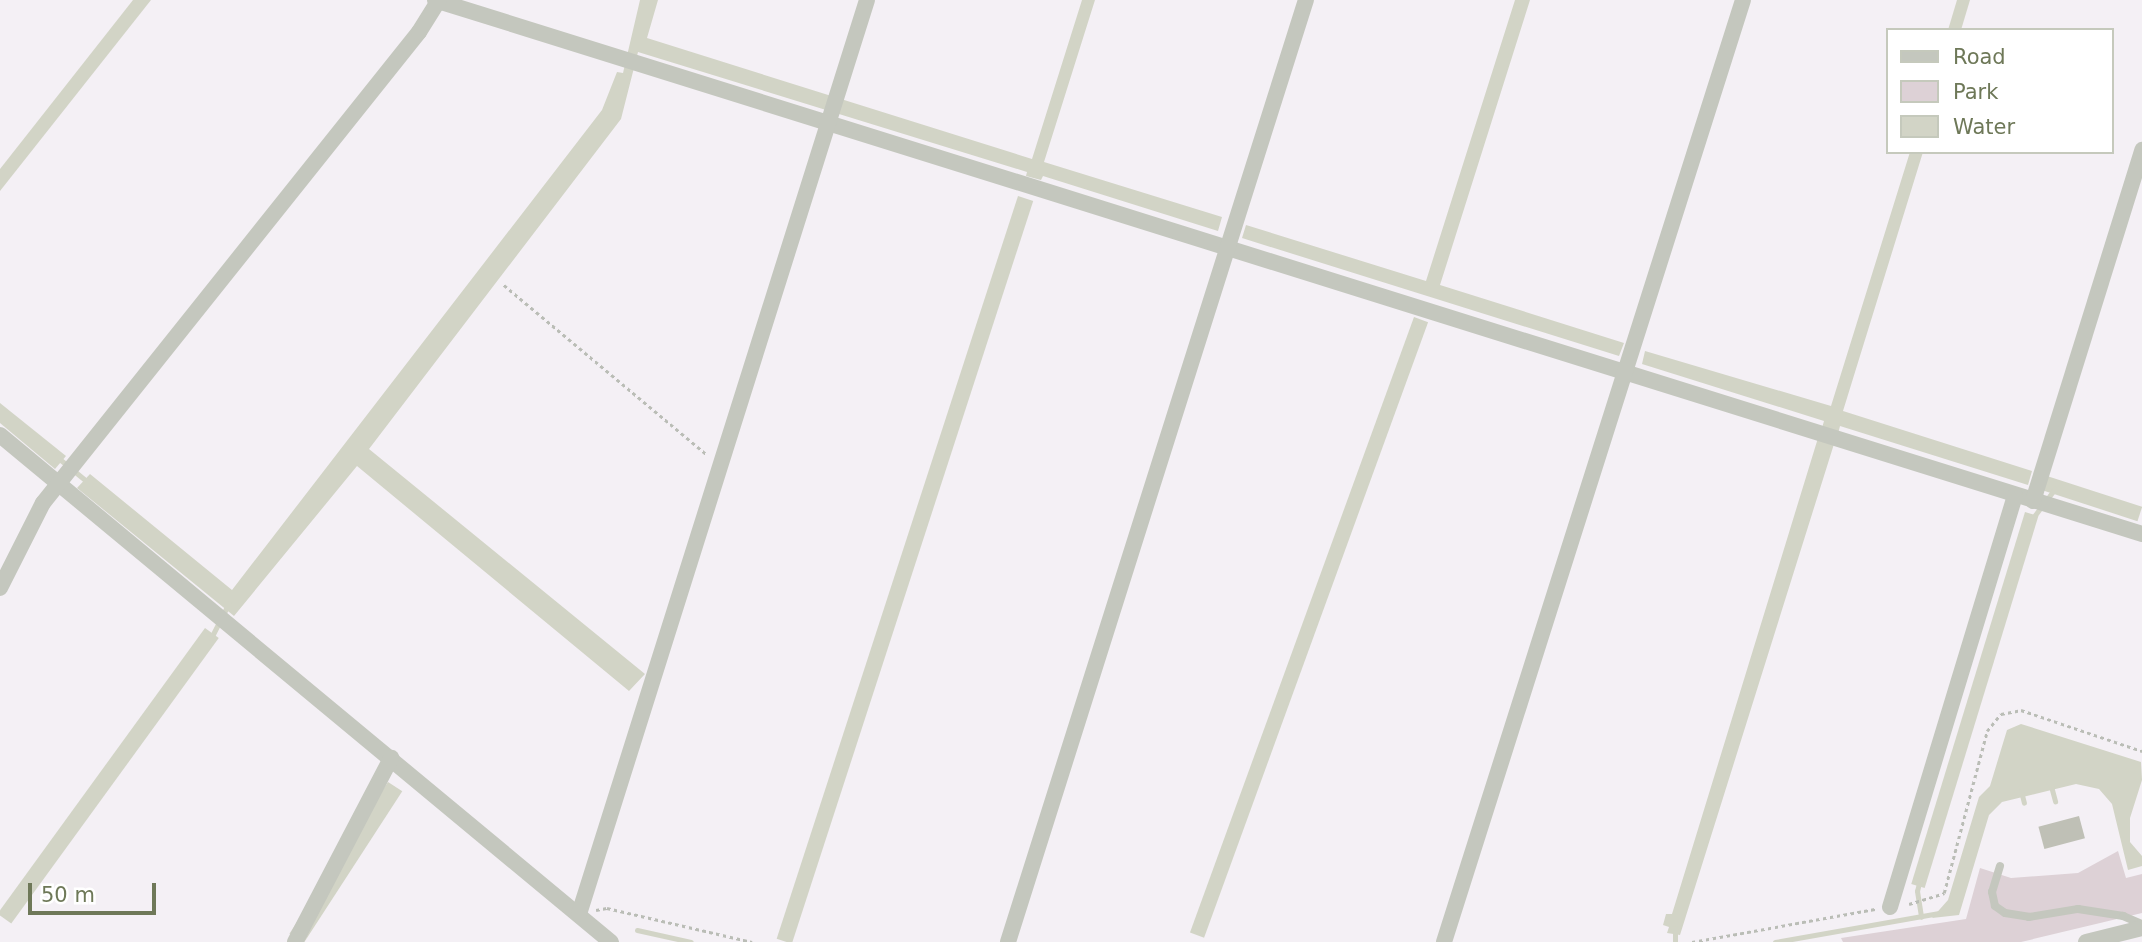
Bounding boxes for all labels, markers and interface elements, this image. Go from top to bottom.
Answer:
legend [1886,28,2114,154]
text: Road [1953,45,2006,69]
text: Park [1953,80,1998,104]
text: Water [1953,115,2015,139]
scale bar [32,869,159,913]
text: 50 m [41,883,95,907]

